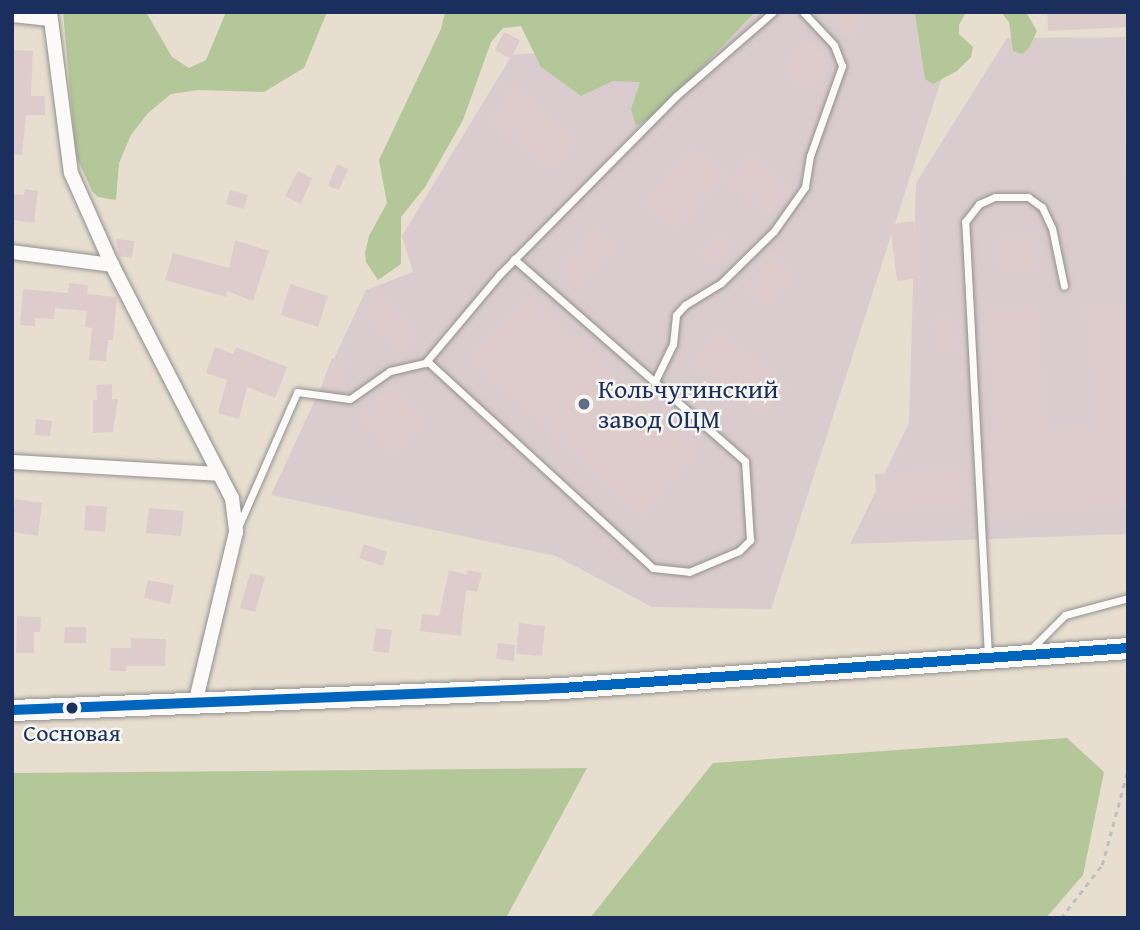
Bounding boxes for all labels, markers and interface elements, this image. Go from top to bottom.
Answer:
place label: Кольчугинский завод ОЦМ [598,373,779,434]
marker: Кольчугинский завод ОЦМ [576,396,592,412]
marker: Сосновая [65,701,79,715]
place label: Сосновая [23,719,121,747]

